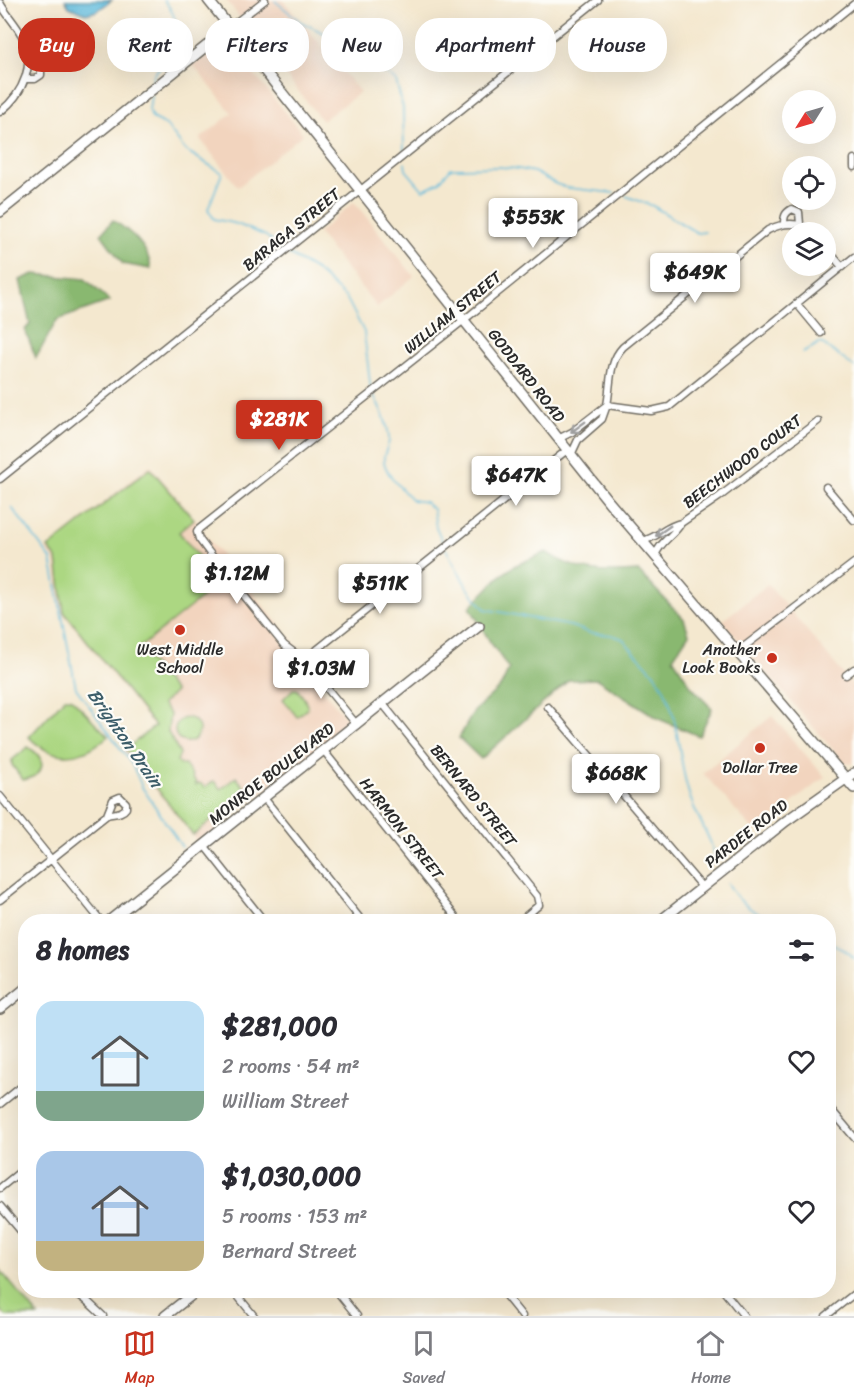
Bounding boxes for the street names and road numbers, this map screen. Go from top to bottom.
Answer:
street label: BARAGA STREET [236,180,348,278]
street label: WILLIAM STREET [397,262,509,361]
street label: GODDARD ROAD [480,322,573,429]
street label: BEECHWOOD COURT [676,406,810,516]
street label: MONROE BOULEVARD [202,714,341,832]
street label: BERNARD STREET [423,737,525,854]
street label: HARMON STREET [352,771,452,887]
street label: PARDEE ROAD [698,791,795,876]

